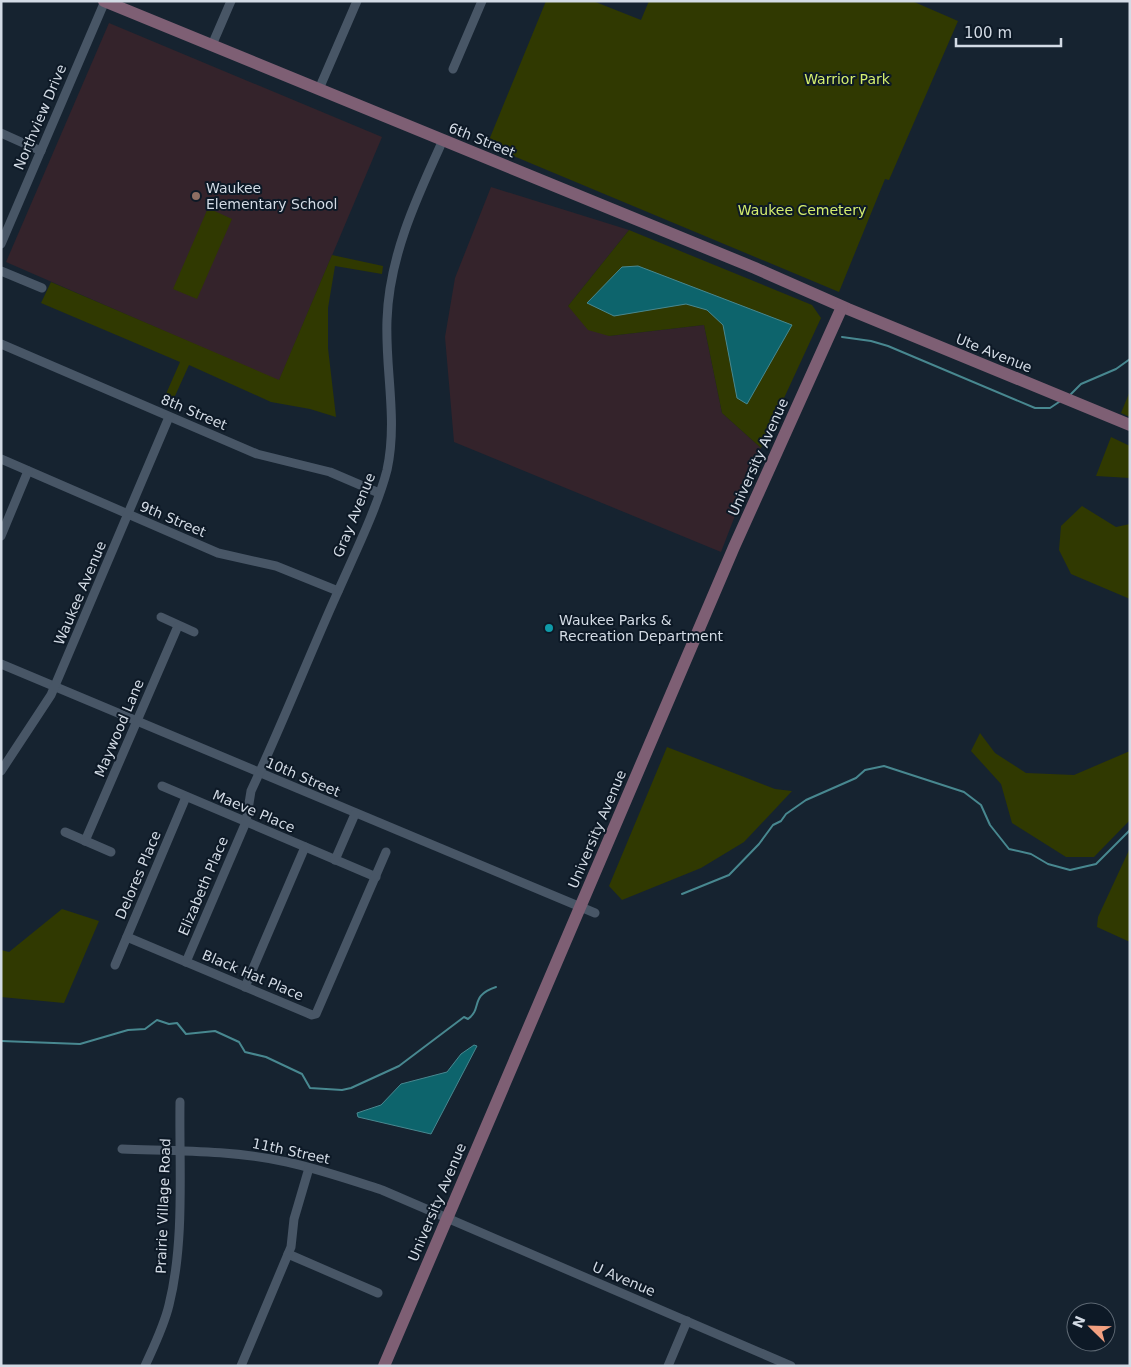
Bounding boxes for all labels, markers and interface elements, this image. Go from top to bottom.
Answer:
scale bar [956,15,1061,47]
text: 100 m [964,24,1012,42]
street label: Northview Drive [11,62,69,172]
park label: Warrior Park [804,71,891,87]
street label: 6th Street [446,119,518,161]
place label: Waukee Elementary School [206,180,338,212]
marker: Waukee Elementary School [190,190,202,202]
park label: Waukee Cemetery [738,202,866,218]
street label: Ute Avenue [954,330,1034,376]
street label: 8th Street [159,391,230,433]
street label: University Avenue [725,396,791,518]
street label: Gray Avenue [330,470,378,560]
street label: 9th Street [138,498,209,540]
street label: Waukee Avenue [51,538,109,648]
place label: Waukee Parks & Recreation Department [559,612,724,644]
marker: Waukee Parks & Recreation Department [543,622,555,634]
street label: Maywood Lane [91,677,147,779]
street label: 10th Street [263,754,343,800]
street label: University Avenue [565,767,629,891]
street label: Maeve Place [210,786,298,836]
street label: Delores Place [112,828,164,922]
street label: Elizabeth Place [175,834,231,938]
street label: Black Hat Place [200,946,306,1004]
street label: 11th Street [251,1135,332,1167]
street label: Prairie Village Road [153,1138,173,1274]
street label: University Avenue [405,1140,469,1264]
street label: U Avenue [590,1259,658,1299]
north arrow [1066,1302,1116,1352]
text: N [1069,1313,1089,1330]

